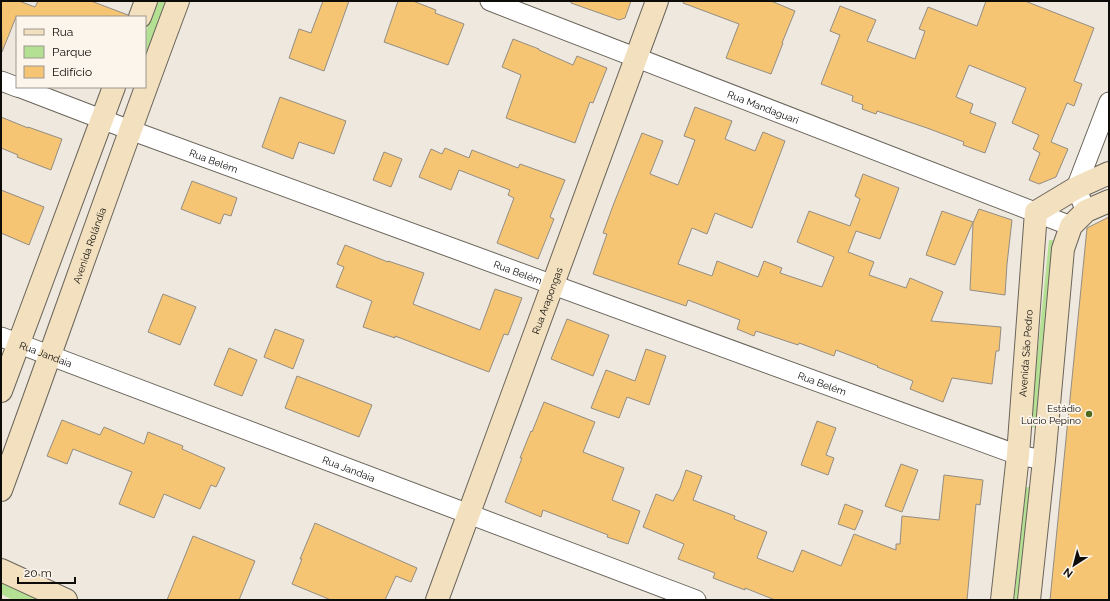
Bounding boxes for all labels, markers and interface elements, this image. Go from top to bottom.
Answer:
legend [16,16,146,88]
text: Rua [52,25,73,39]
text: Parque [52,45,92,59]
text: Edifício [52,65,92,79]
street label: Rua Mandaguari [726,88,800,126]
street label: Rua Belém [188,147,239,174]
street label: Avenida Rolândia [70,206,108,285]
street label: Rua Belém [492,258,544,286]
street label: Rua Arapongas [530,266,564,335]
street label: Avenida São Pedro [1017,309,1034,397]
street label: Rua Jandaia [18,339,74,369]
street label: Rua Belém [796,369,848,397]
place label: Estádio Lúcio Pepino [1021,403,1081,426]
marker: Estádio Lúcio Pepino [1084,409,1094,419]
street label: Rua Jandaia [321,454,377,484]
north arrow [1054,545,1094,585]
scale bar [18,559,75,585]
text: N [1061,565,1076,580]
text: 20 m [24,566,52,580]

